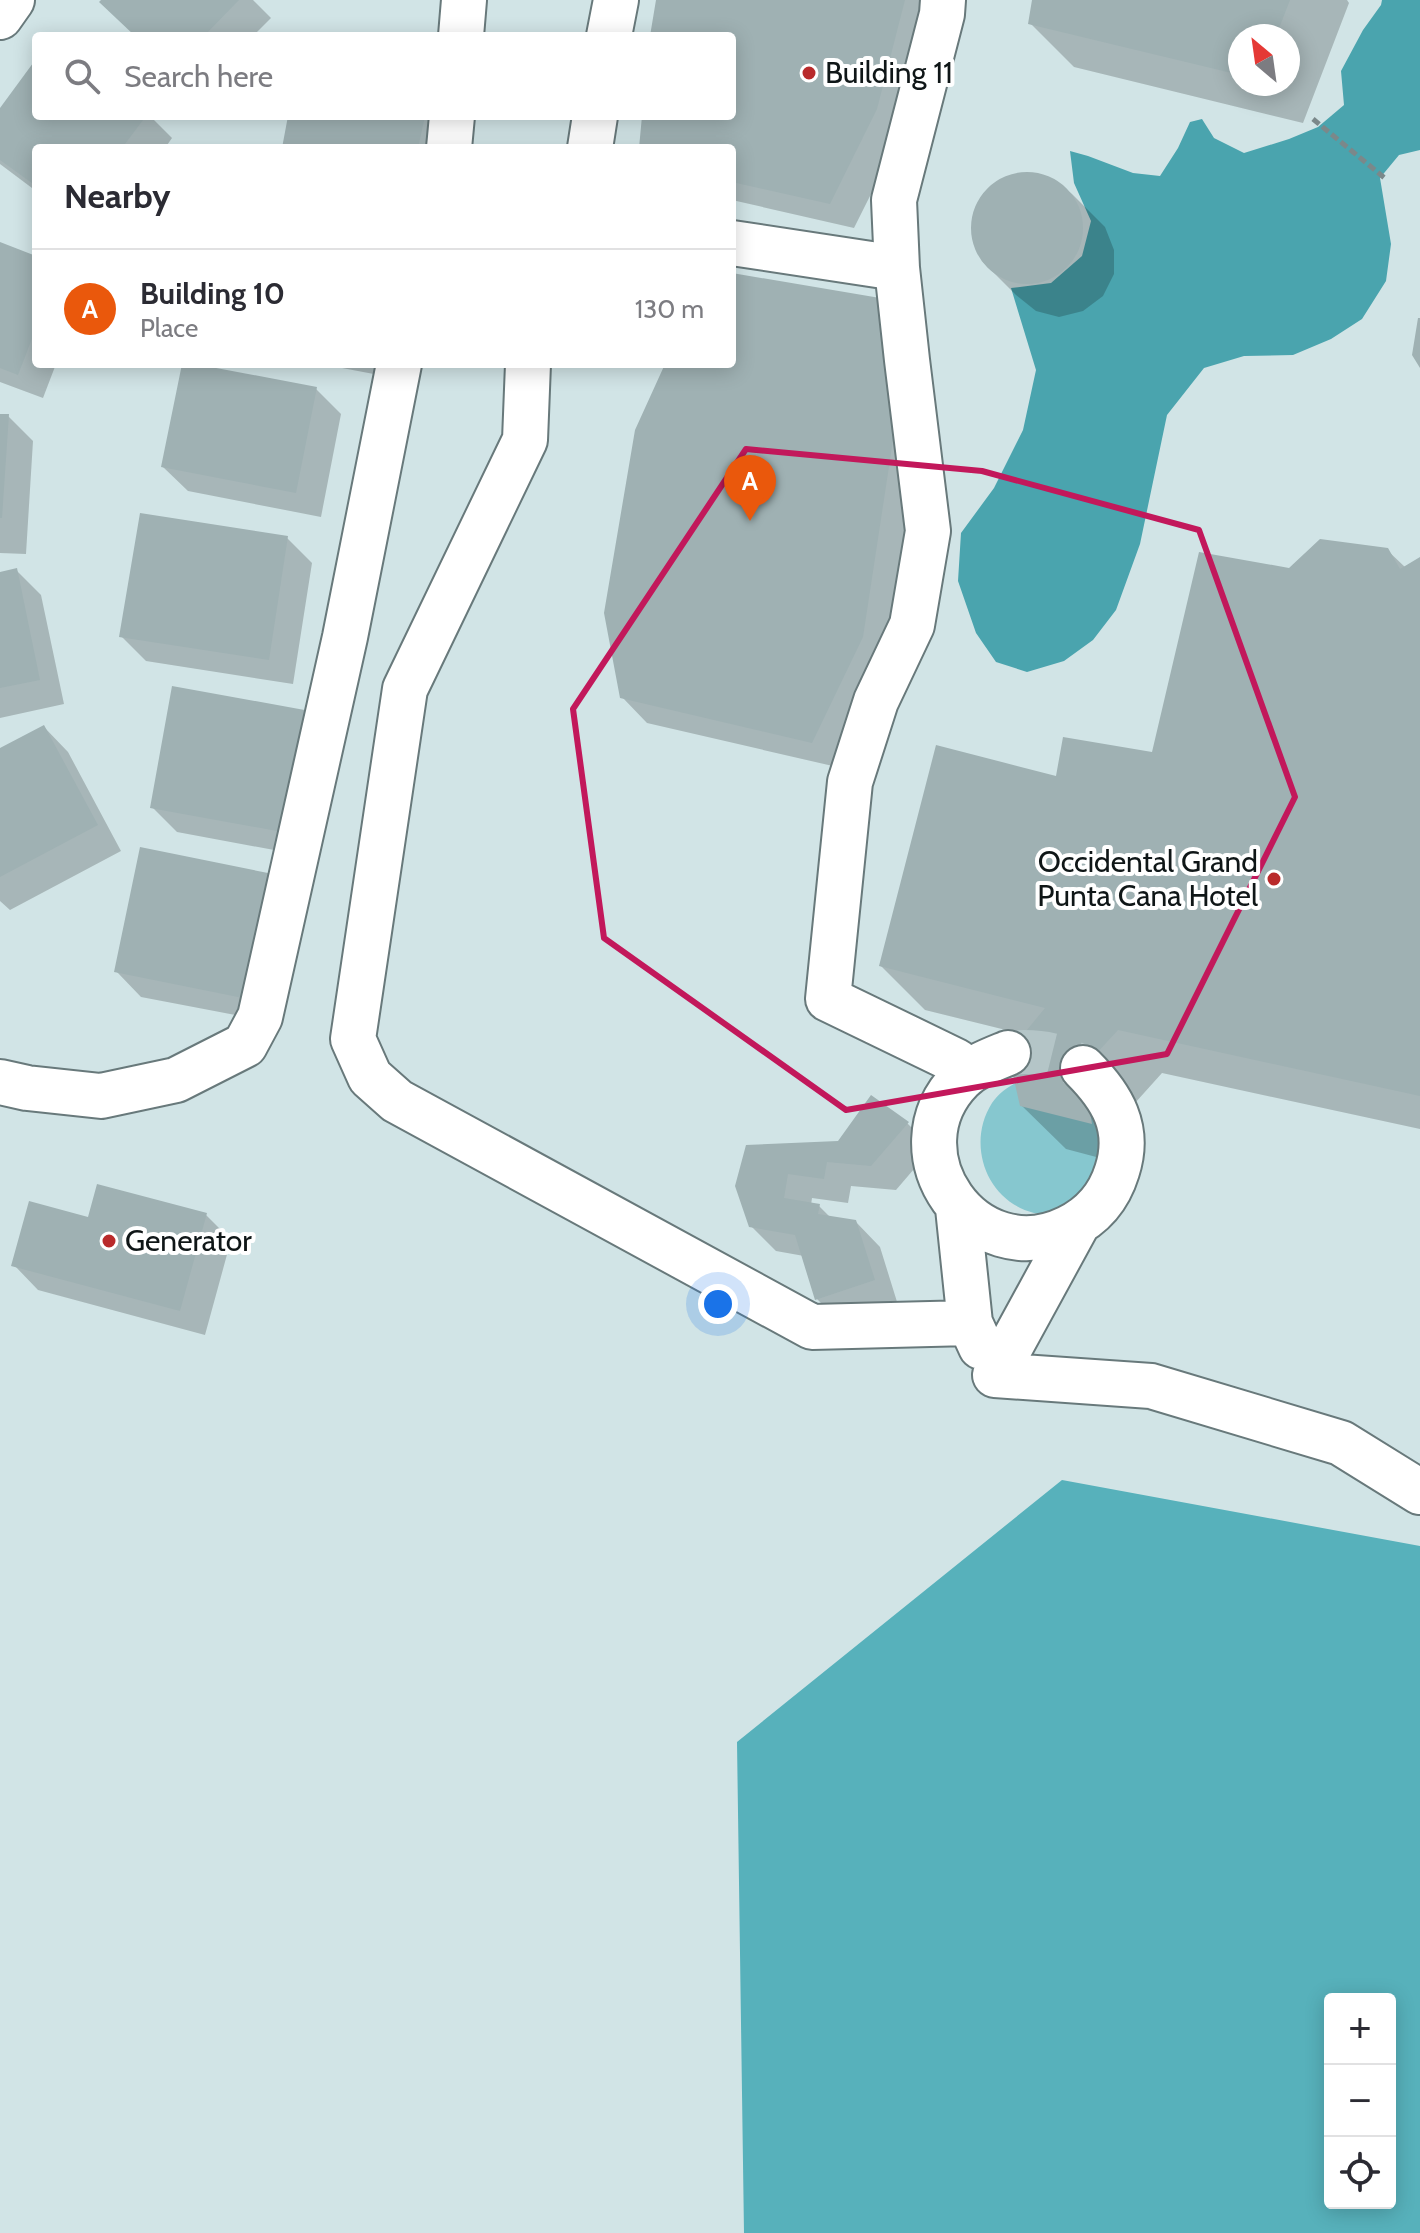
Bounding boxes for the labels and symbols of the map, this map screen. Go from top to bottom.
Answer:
north arrow [1228,24,1300,96]
place label: Building 11 [825,54,953,91]
marker: Building 11 [800,64,818,82]
pin: A [724,455,776,521]
place label: Occidental Grand Punta Cana Hotel [1037,843,1258,914]
marker: Occidental Grand Punta Cana Hotel [1265,870,1283,888]
place label: Generator [125,1222,252,1259]
marker: Generator [100,1232,118,1250]
your location [698,1284,738,1324]

